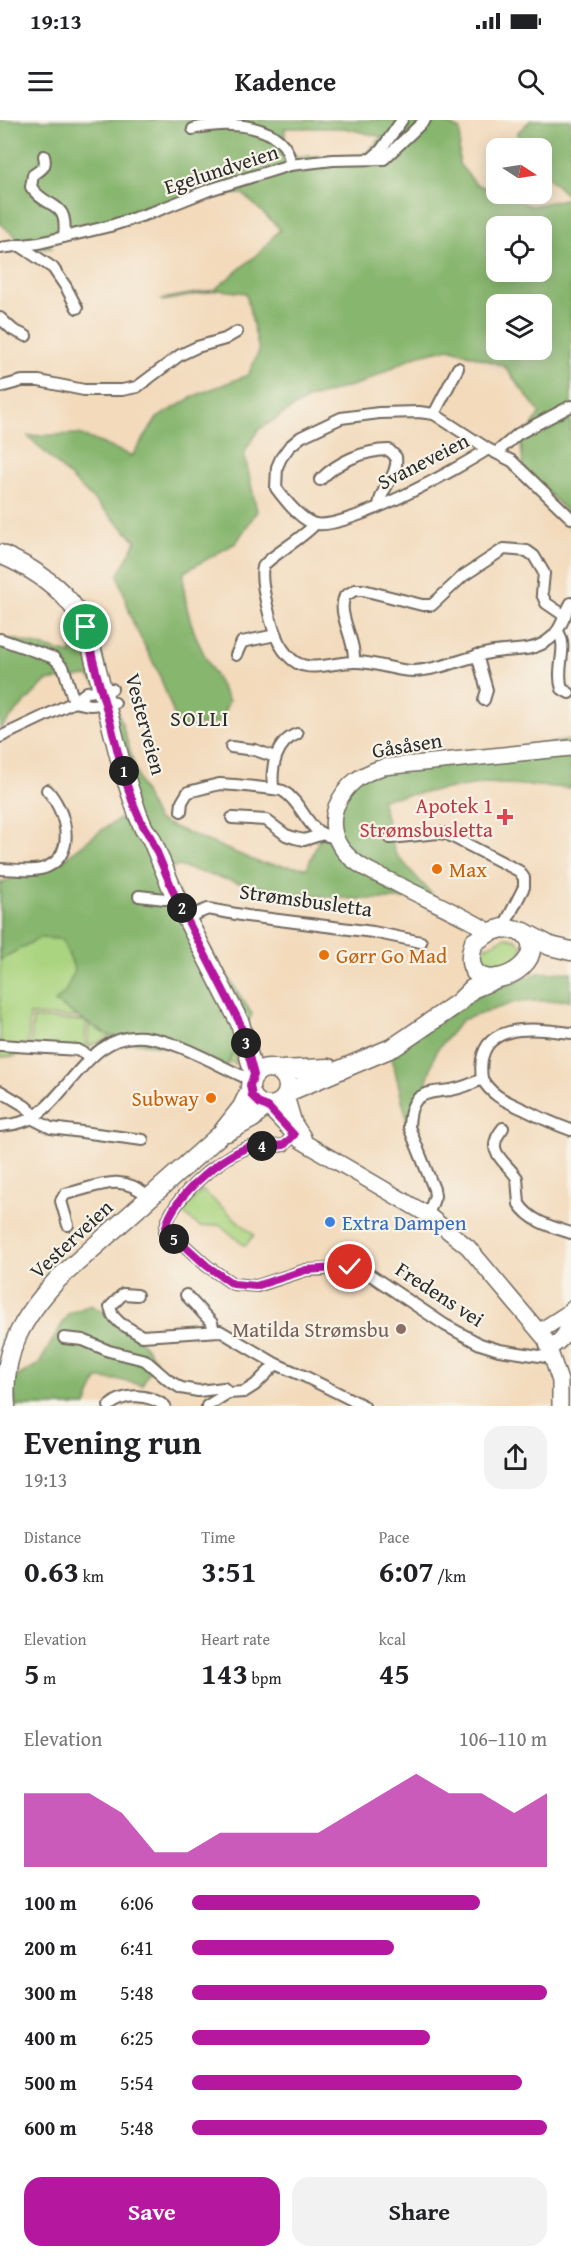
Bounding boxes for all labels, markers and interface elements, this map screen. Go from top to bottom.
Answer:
text: 19:13 [30,5,82,37]
text: Kadence [235,61,336,101]
icon: menu [24,65,57,98]
icon: search [514,65,547,98]
street label: Egelundveien [160,136,282,202]
north arrow [486,138,552,204]
map controls [486,138,552,360]
button: locate [486,216,552,282]
button: layers [486,294,552,360]
street label: Svaneveien [372,425,474,497]
pin [60,601,111,652]
icon: arrive [69,610,102,643]
street label: Vesterveien [118,670,174,778]
district label: SOLLI [170,702,230,734]
street label: Gåsåsen [370,724,444,766]
pin: 1 [109,756,139,786]
text: 1 [120,759,128,783]
place label: Apotek 1 Strømsbusletta [359,790,493,845]
marker: Apotek 1 Strømsbusletta [498,810,512,824]
place label: Max [449,854,487,885]
marker: Max [430,862,444,876]
street label: Strømsbusletta [238,875,374,925]
pin: 2 [167,893,197,923]
text: 2 [178,896,186,920]
place label: Gørr Go Mad [336,940,448,971]
marker: Gørr Go Mad [317,948,331,962]
pin: 3 [231,1028,261,1058]
text: 3 [242,1031,250,1055]
place label: Subway [132,1083,200,1114]
marker: Subway [204,1091,218,1105]
pin: 4 [247,1131,277,1161]
text: 4 [258,1134,266,1158]
street label: Vesterveien [22,1192,120,1286]
place label: Extra Dampen [342,1207,467,1238]
marker: Extra Dampen [323,1215,337,1229]
pin: 5 [159,1224,189,1254]
text: 5 [170,1227,178,1251]
pin [324,1241,375,1292]
icon: check [333,1250,366,1283]
street label: Fredens vei [390,1254,490,1334]
place label: Matilda Strømsbu [232,1314,390,1345]
marker: Matilda Strømsbu [394,1322,408,1336]
text: Evening run [24,1418,201,1466]
button: share [484,1426,547,1489]
text: 19:13 [24,1465,67,1494]
text: Distance [24,1525,81,1549]
text: Time [201,1525,235,1549]
text: Pace [379,1525,409,1549]
text: 0.63 [24,1549,79,1593]
text: 3:51 [201,1549,256,1593]
text: 6:07 [379,1549,434,1593]
text: km [79,1564,104,1588]
text: /km [434,1564,466,1588]
text: Elevation [24,1627,87,1651]
text: Heart rate [201,1627,270,1651]
text: kcal [379,1627,406,1651]
text: 5 [24,1651,40,1695]
text: 143 [201,1651,248,1695]
text: 45 [379,1651,410,1695]
text: m [40,1666,56,1690]
text: bpm [248,1666,281,1690]
text: Elevation [24,1724,102,1753]
text: 106–110 m [459,1724,547,1753]
text: 100 m [24,1888,77,1917]
text: 6:06 [120,1888,154,1917]
text: 200 m [24,1933,77,1962]
text: 6:41 [120,1933,154,1962]
text: 300 m [24,1978,77,2007]
text: 5:48 [120,1978,154,2007]
text: 400 m [24,2023,77,2052]
text: 6:25 [120,2023,154,2052]
text: 500 m [24,2068,77,2097]
text: 5:54 [120,2068,154,2097]
text: 600 m [24,2113,77,2142]
text: 5:48 [120,2113,154,2142]
button: Save [24,2177,280,2246]
button: Share [292,2177,547,2246]

